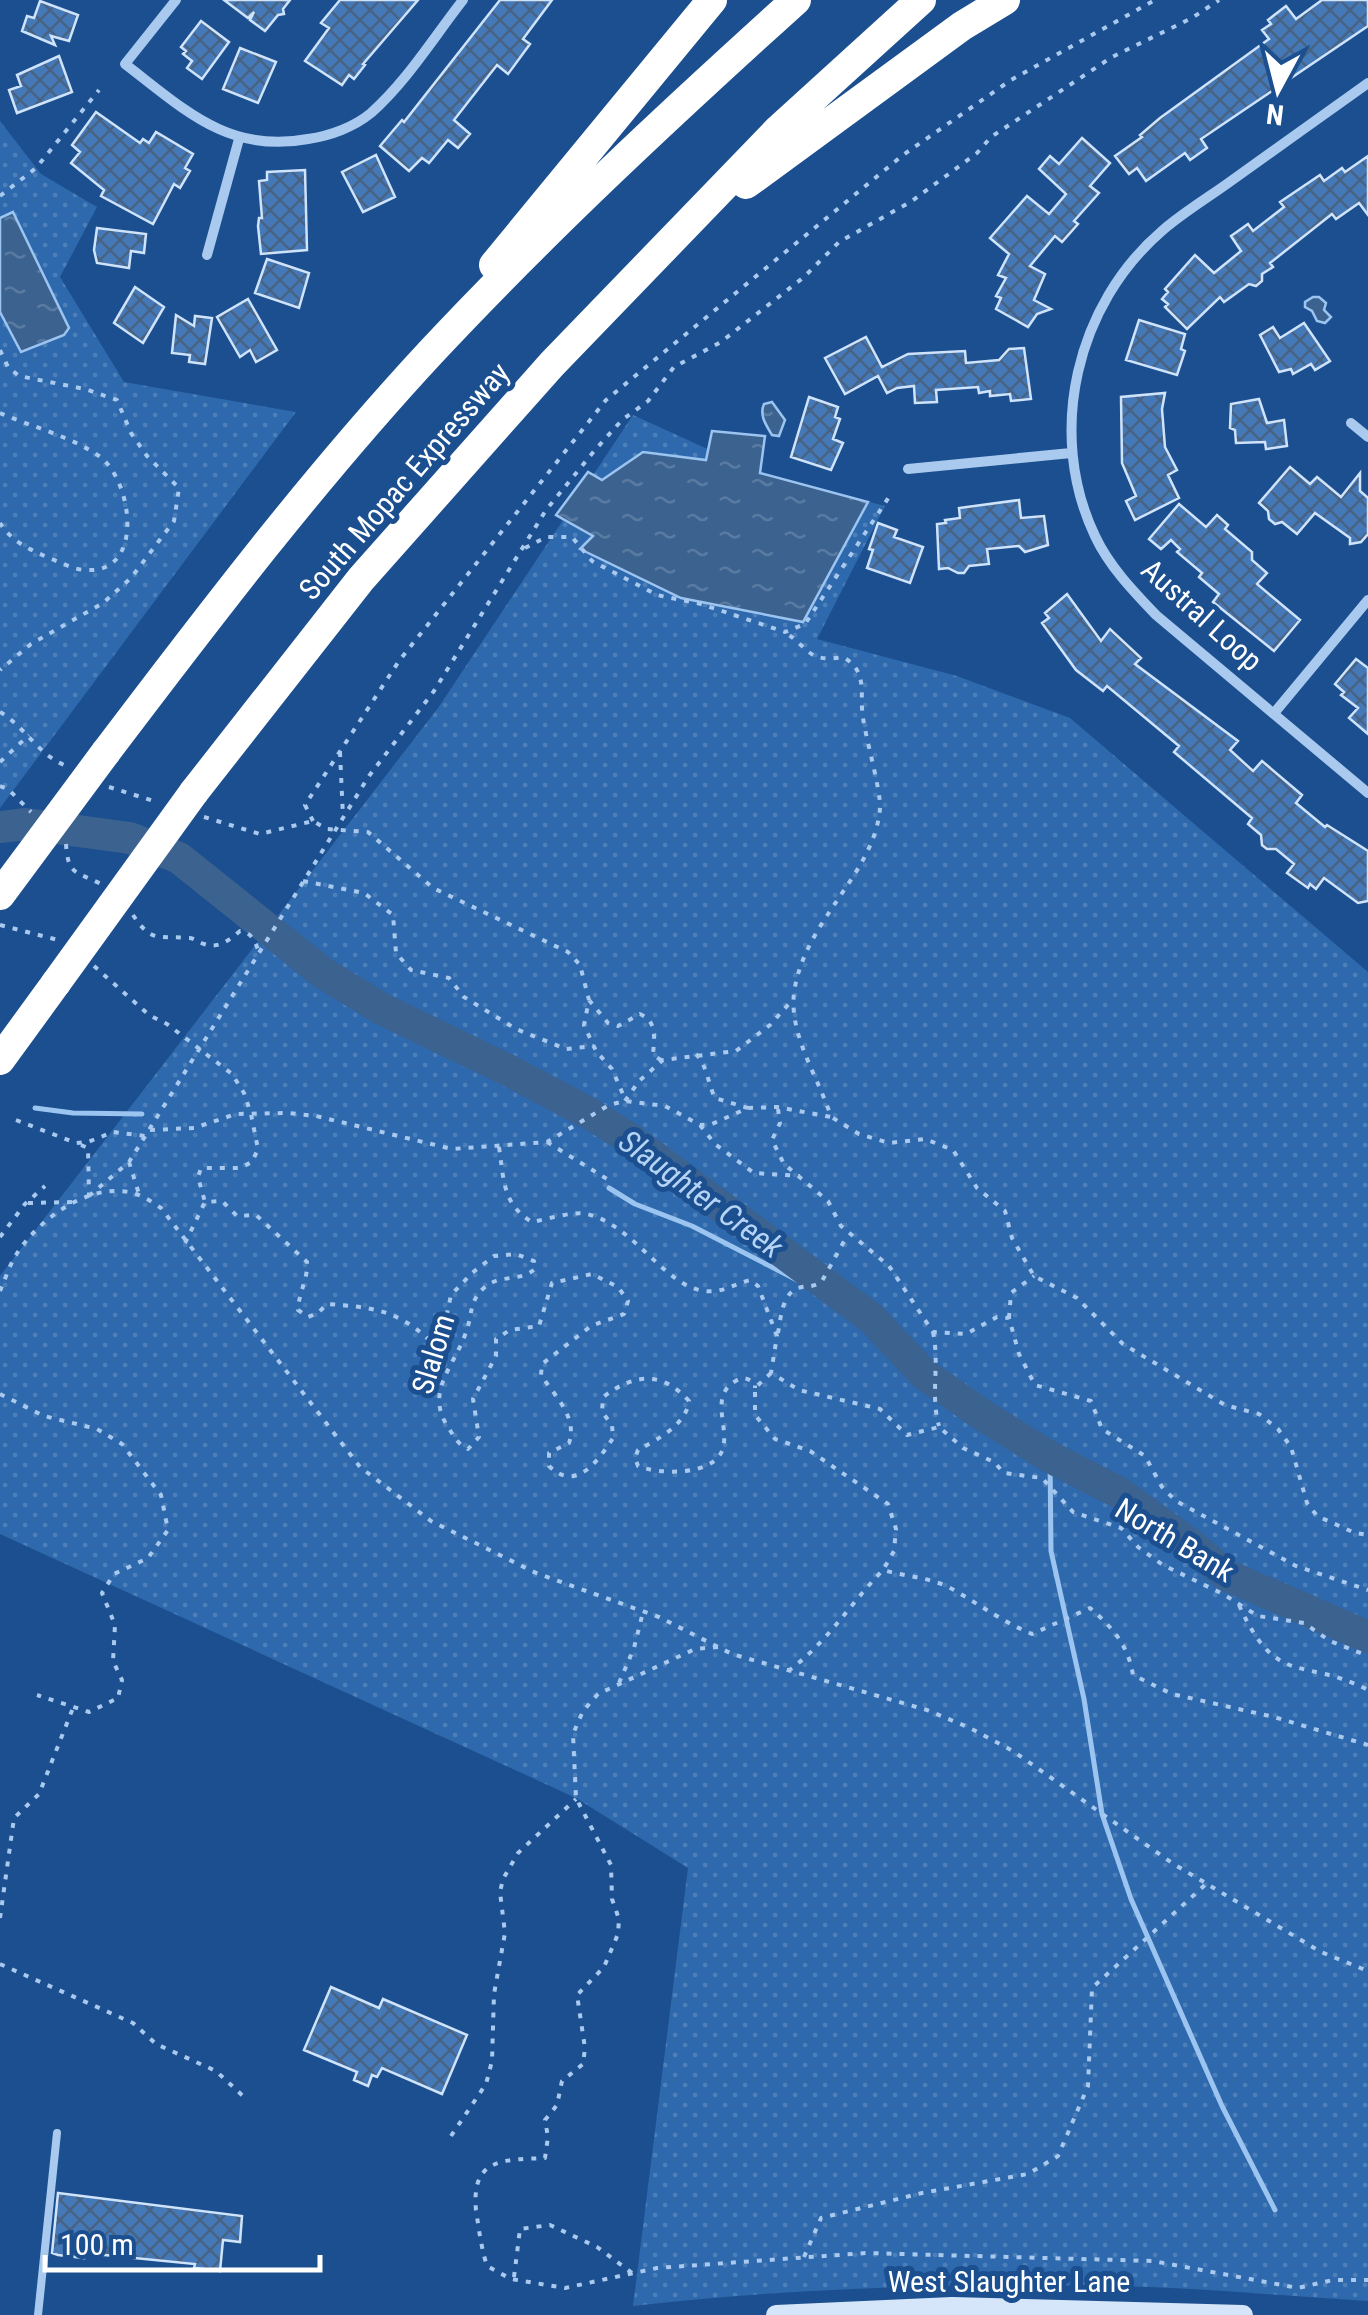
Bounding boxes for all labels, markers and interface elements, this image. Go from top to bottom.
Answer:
north arrow [1228,40,1328,140]
text: N [1264,97,1286,132]
street label: South Mopac Expressway [292,355,516,607]
street label: Austral Loop [1135,552,1269,678]
water label: Slaughter Creek [611,1122,791,1267]
street label: Slalom [404,1310,462,1398]
street label: North Bank [1109,1491,1241,1589]
scale bar [45,2210,320,2272]
text: 100 m [60,2227,134,2262]
street label: West Slaughter Lane [888,2264,1130,2299]

